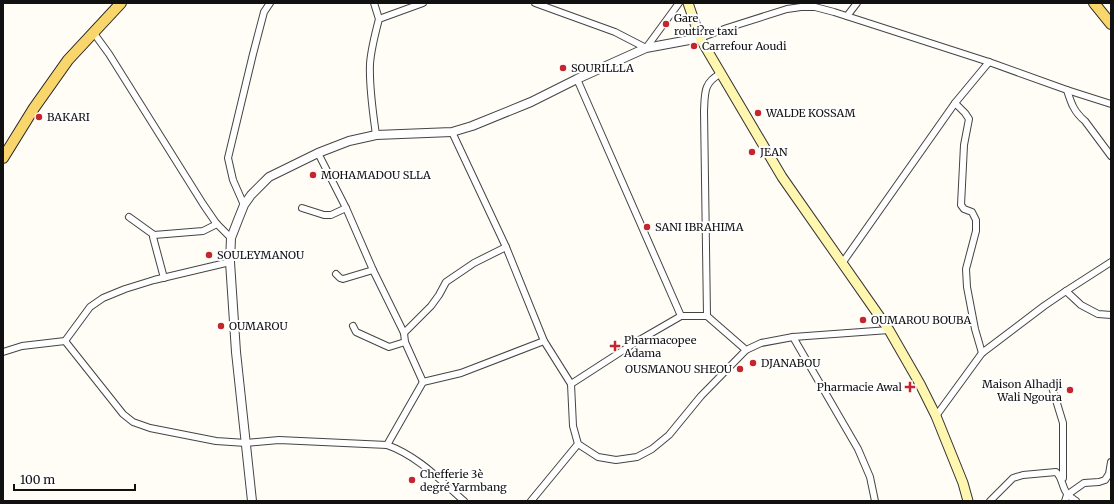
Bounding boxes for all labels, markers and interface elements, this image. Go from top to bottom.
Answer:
place label: Gare routi?re taxi [674,11,738,38]
marker: Gare routi?re taxi [661,19,671,29]
place label: Carrefour Aoudi [702,39,787,53]
marker: Carrefour Aoudi [689,41,699,51]
place label: SOURILLLA [571,61,634,75]
marker: SOURILLLA [558,63,568,73]
place label: WALDE KOSSAM [765,106,855,120]
marker: WALDE KOSSAM [753,108,763,118]
place label: BAKARI [47,110,90,124]
marker: BAKARI [34,112,44,122]
place label: JEAN [759,145,788,159]
marker: JEAN [747,147,757,157]
place label: MOHAMADOU SLLA [321,168,431,182]
marker: MOHAMADOU SLLA [308,170,318,180]
place label: SANI IBRAHIMA [655,220,744,234]
marker: SANI IBRAHIMA [642,222,652,232]
place label: SOULEYMANOU [217,248,304,262]
marker: SOULEYMANOU [204,250,214,260]
place label: OUMAROU BOUBA [871,313,971,327]
marker: OUMAROU BOUBA [858,315,868,325]
place label: OUMAROU [229,319,288,333]
marker: OUMAROU [216,321,226,331]
place label: Pharmacopee Adama [623,333,697,360]
marker: Pharmacopee Adama [609,340,621,352]
place label: DJANABOU [761,356,820,370]
marker: DJANABOU [748,358,758,368]
place label: OUSMANOU SHEOU [625,362,732,376]
marker: OUSMANOU SHEOU [735,364,745,374]
place label: Maison Alhadji Wali Ngoura [982,377,1062,404]
place label: Pharmacie Awal [817,380,903,394]
marker: Pharmacie Awal [905,382,915,392]
marker: Maison Alhadji Wali Ngoura [1065,385,1075,395]
scale bar [14,466,135,492]
place label: Chefferie 3è degré Yarmbang [420,467,507,494]
text: 100 m [20,472,55,487]
marker: Chefferie 3è degré Yarmbang [407,475,417,485]

